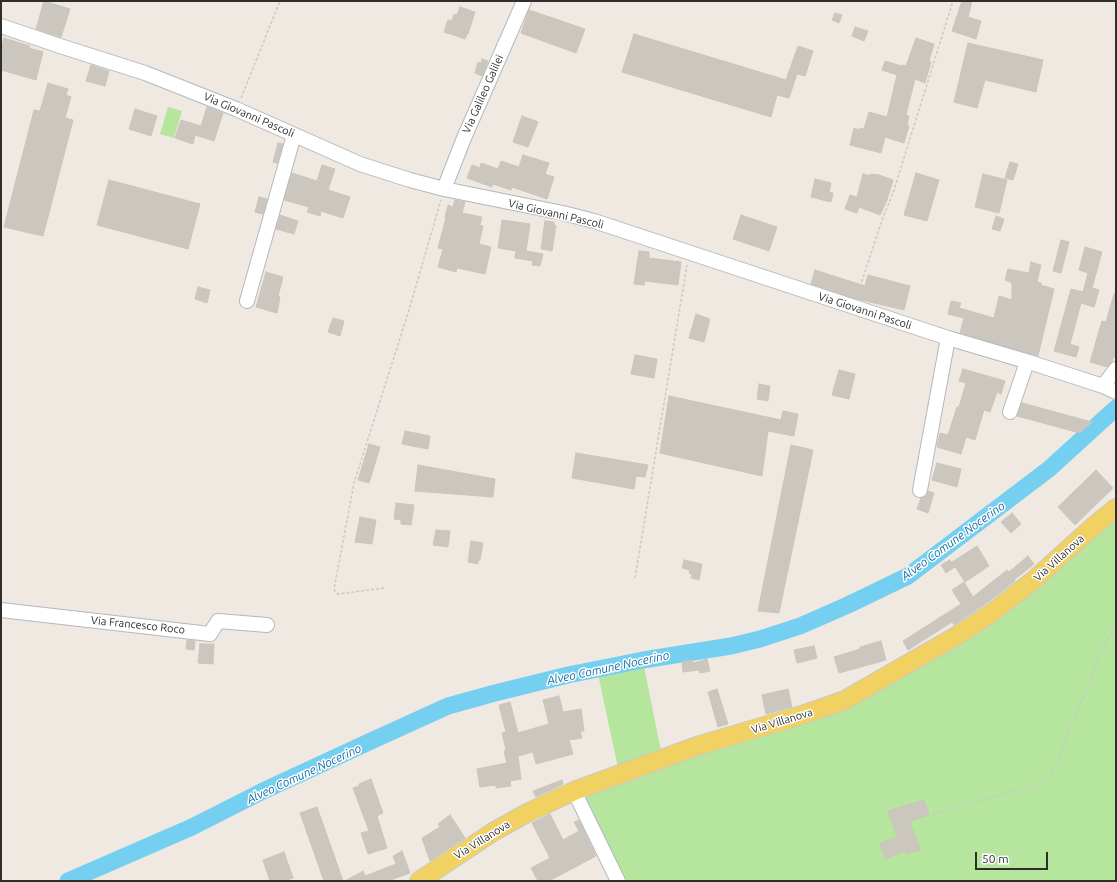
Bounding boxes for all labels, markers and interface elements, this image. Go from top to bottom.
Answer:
street label: Via Galileo Galilei [460,53,506,135]
street label: Via Giovanni Pascoli [202,90,296,140]
street label: Via Giovanni Pascoli [507,197,605,231]
street label: Via Giovanni Pascoli [817,290,913,332]
water label: Alveo Comune Nocerino [898,499,1008,583]
street label: Via Villanova [1031,532,1087,584]
street label: Via Francesco Roco [90,613,186,637]
water label: Alveo Comune Nocerino [546,648,670,688]
street label: Via Villanova [750,705,814,737]
water label: Alveo Comune Nocerino [245,741,363,807]
street label: Via Villanova [452,818,512,862]
scale bar [977,844,1050,870]
text: 50 m [982,852,1009,865]

